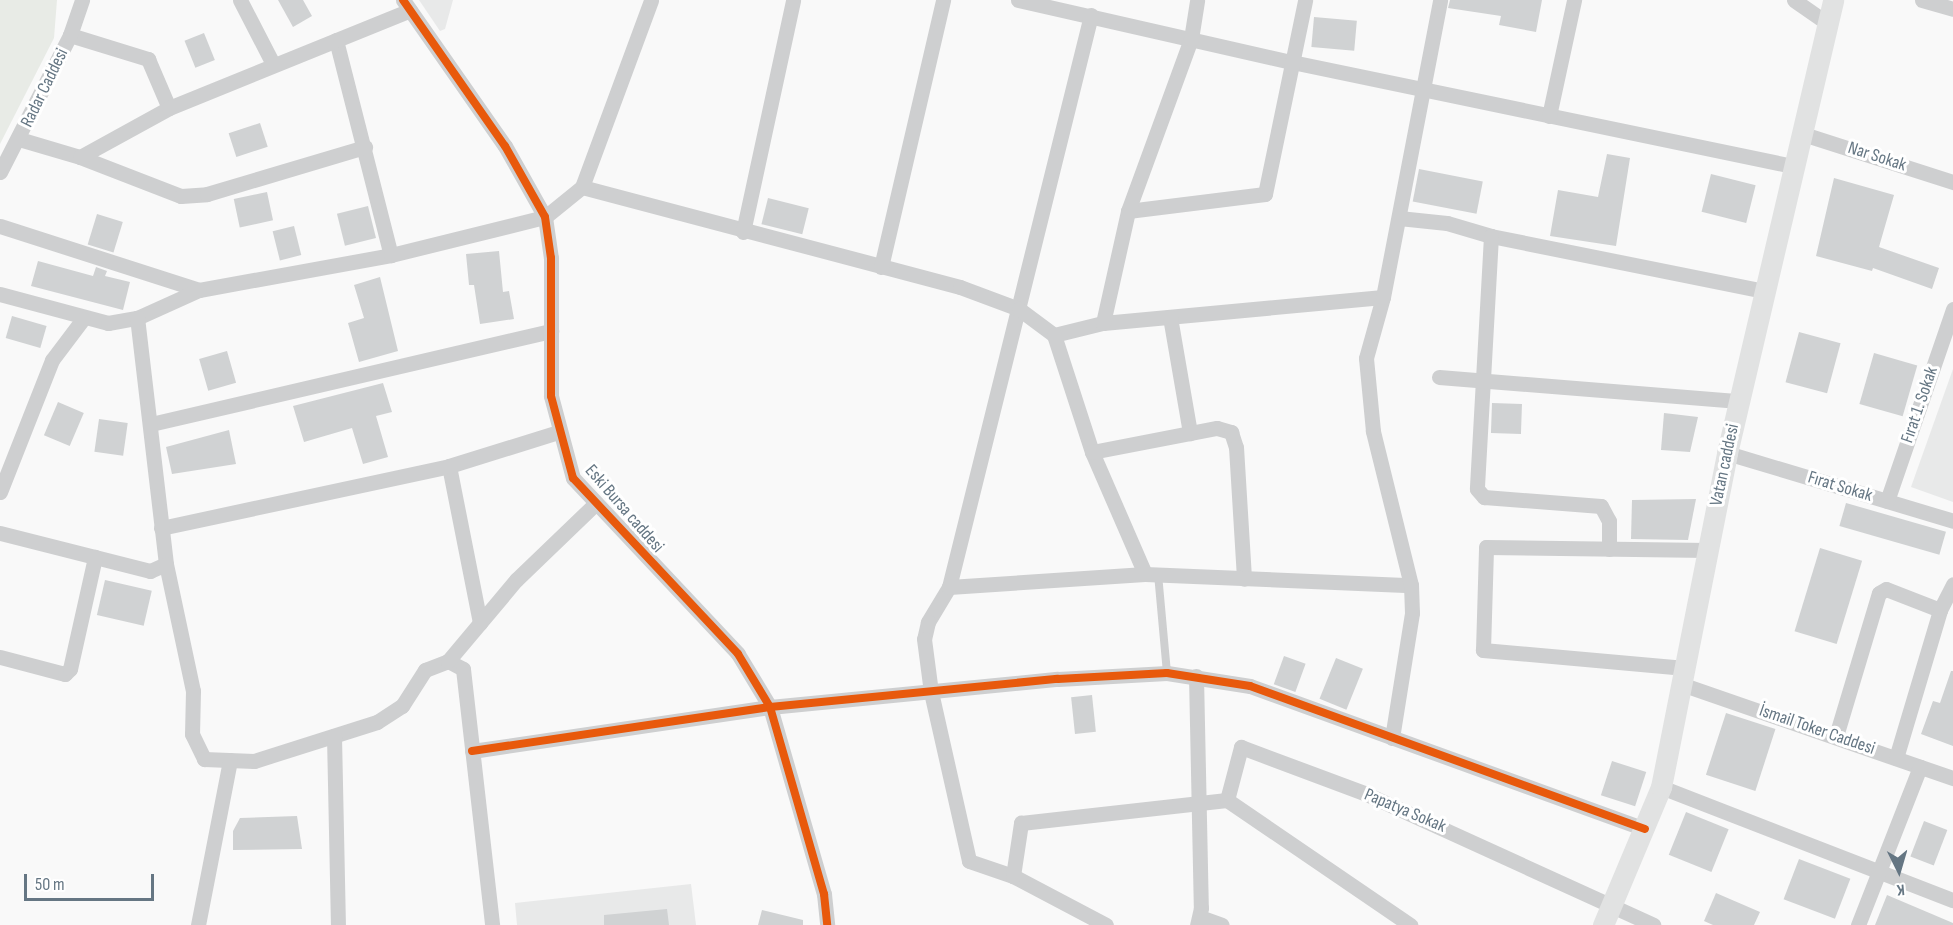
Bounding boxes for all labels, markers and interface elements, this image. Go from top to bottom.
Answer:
street label: Radar Caddesi [17,45,73,131]
street label: Nar Sokak [1845,137,1909,177]
street label: Fırat 1. Sokak [1897,364,1943,446]
street label: Vatan caddesi [1706,422,1744,508]
street label: Eski Bursa caddesi [580,461,668,557]
street label: Fırat Sokak [1805,467,1875,507]
street label: İsmail Toker Caddesi [1756,700,1878,760]
street label: Papatya Sokak [1361,784,1449,838]
north arrow [1869,841,1929,901]
scale bar [27,862,158,900]
text: 50 m [35,874,65,895]
text: K [1896,880,1905,899]

